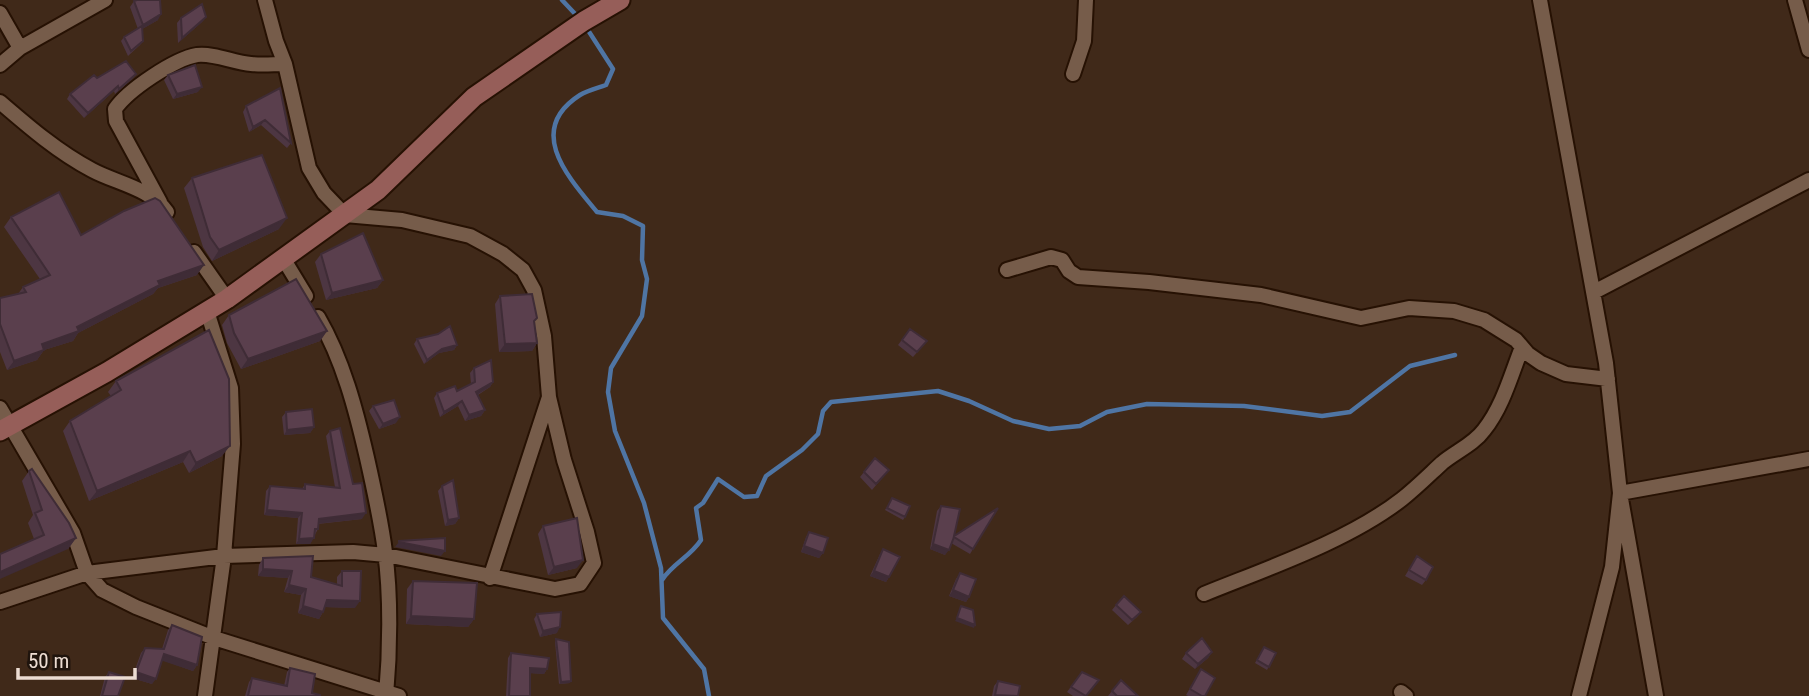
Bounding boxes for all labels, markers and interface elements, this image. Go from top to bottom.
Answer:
scale bar [18,636,135,680]
text: 50 m [28,649,69,673]

